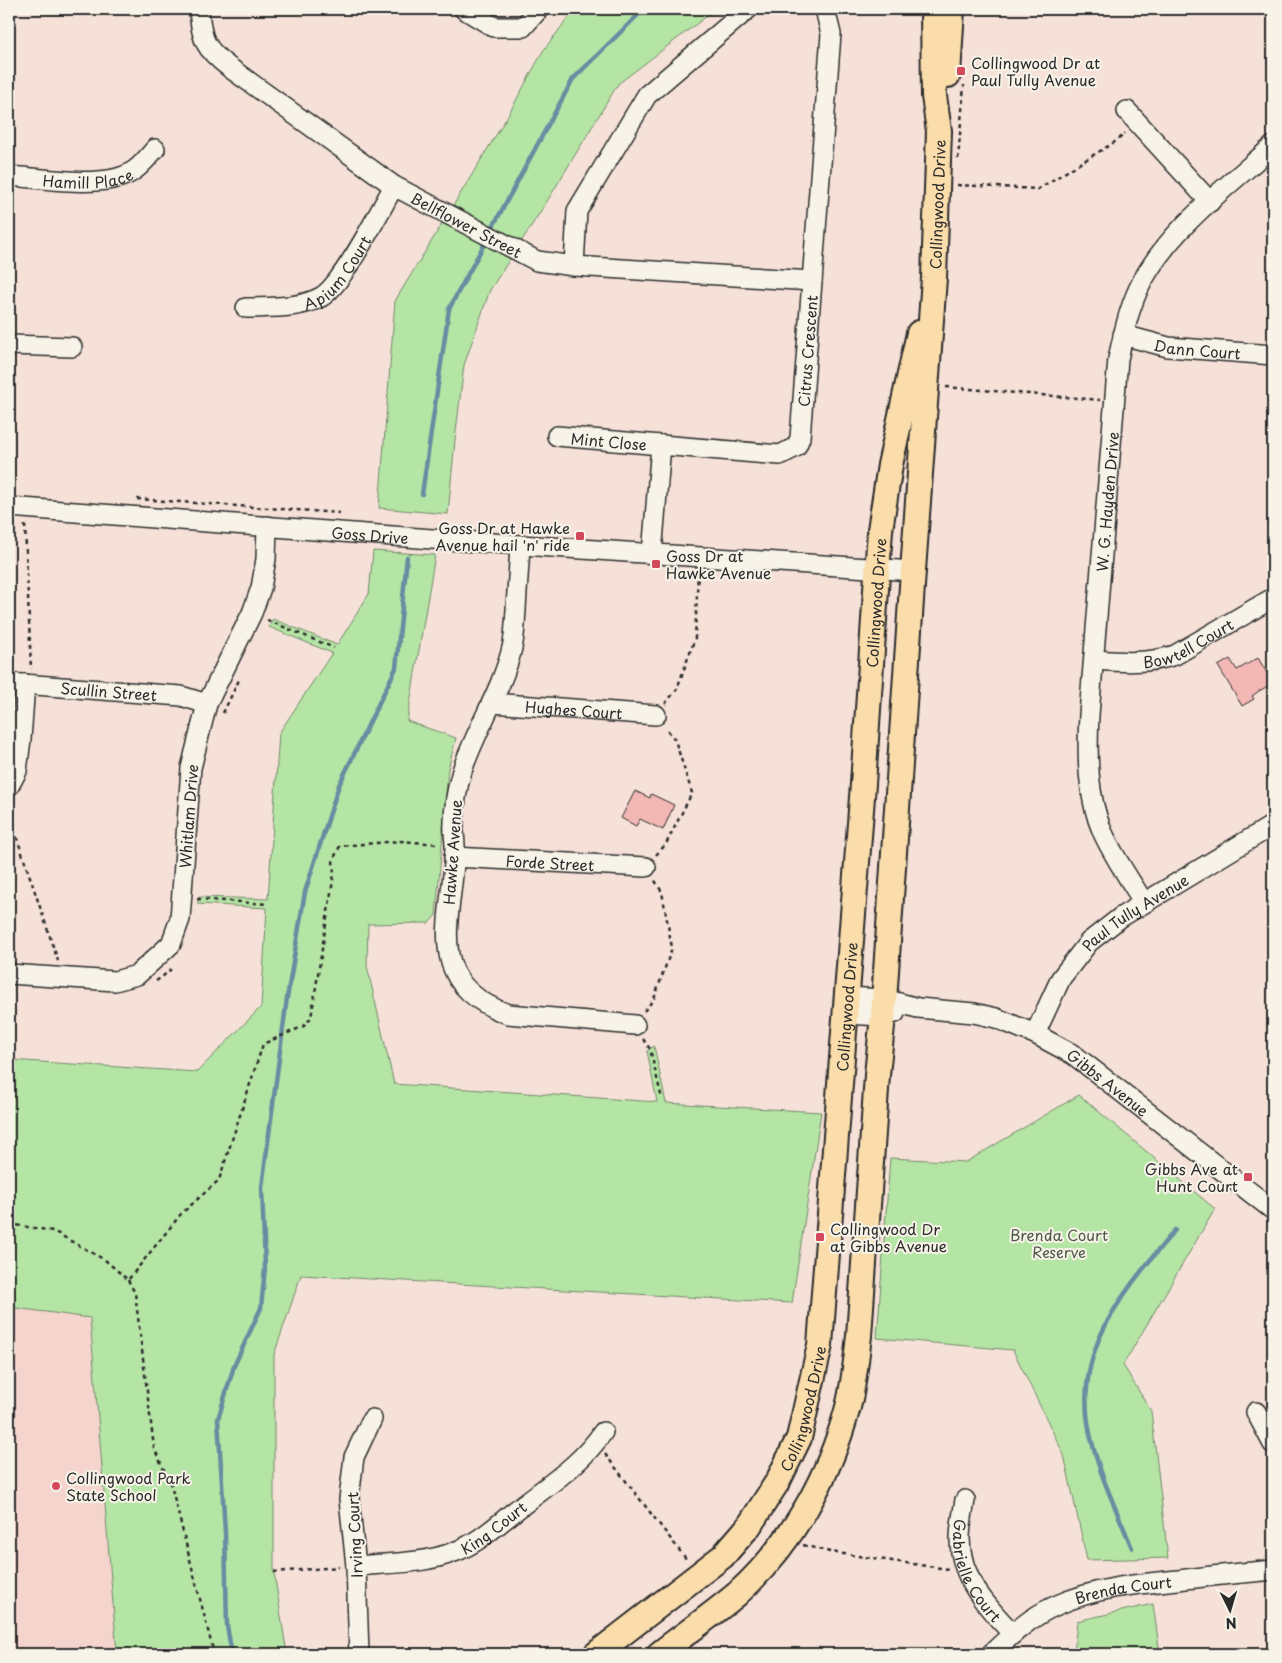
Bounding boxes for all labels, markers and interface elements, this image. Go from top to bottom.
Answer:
place label: Collingwood Dr at Paul Tully Avenue [971,51,1100,91]
marker: Collingwood Dr at Paul Tully Avenue [955,65,967,77]
street label: Collingwood Drive [923,139,950,270]
street label: Hamill Place [42,162,137,193]
street label: Bellflower Street [407,185,526,263]
street label: Apium Court [300,231,376,315]
street label: Citrus Crescent [791,294,822,407]
street label: Dann Court [1152,332,1241,364]
street label: Mint Close [570,426,648,455]
street label: W. G. Hayden Drive [1089,431,1124,573]
place label: Goss Dr at Hawke Avenue hail 'n' ride [436,516,570,556]
street label: Goss Drive [331,520,409,549]
marker: Goss Dr at Hawke Avenue hail 'n' ride [574,530,586,542]
street label: Collingwood Drive [859,537,891,668]
place label: Goss Dr at Hawke Avenue [666,544,771,584]
marker: Goss Dr at Hawke Avenue [650,558,662,570]
street label: Bowtell Court [1142,612,1237,673]
street label: Scullin Street [60,675,158,706]
street label: Hughes Court [524,694,623,724]
street label: Whitlam Drive [172,761,203,869]
street label: Hawke Avenue [437,799,467,905]
street label: Forde Street [505,848,595,876]
street label: Paul Tully Avenue [1075,868,1192,955]
street label: Collingwood Drive [829,941,862,1072]
street label: Gibbs Avenue [1063,1043,1154,1121]
place label: Gibbs Ave at Hunt Court [1145,1157,1238,1197]
marker: Gibbs Ave at Hunt Court [1242,1171,1254,1183]
place label: Collingwood Dr at Gibbs Avenue [830,1217,947,1257]
park label: Brenda Court Reserve [1010,1223,1108,1263]
marker: Collingwood Dr at Gibbs Avenue [814,1231,826,1243]
street label: Collingwood Drive [773,1343,831,1475]
place label: Collingwood Park State School [66,1466,191,1506]
marker: Collingwood Park State School [50,1480,62,1492]
street label: Irving Court [340,1491,368,1579]
street label: King Court [456,1495,531,1559]
street label: Gabrielle Court [948,1518,1007,1627]
street label: Brenda Court [1071,1569,1172,1609]
north arrow [1204,1586,1254,1636]
text: N [1225,1613,1238,1634]

